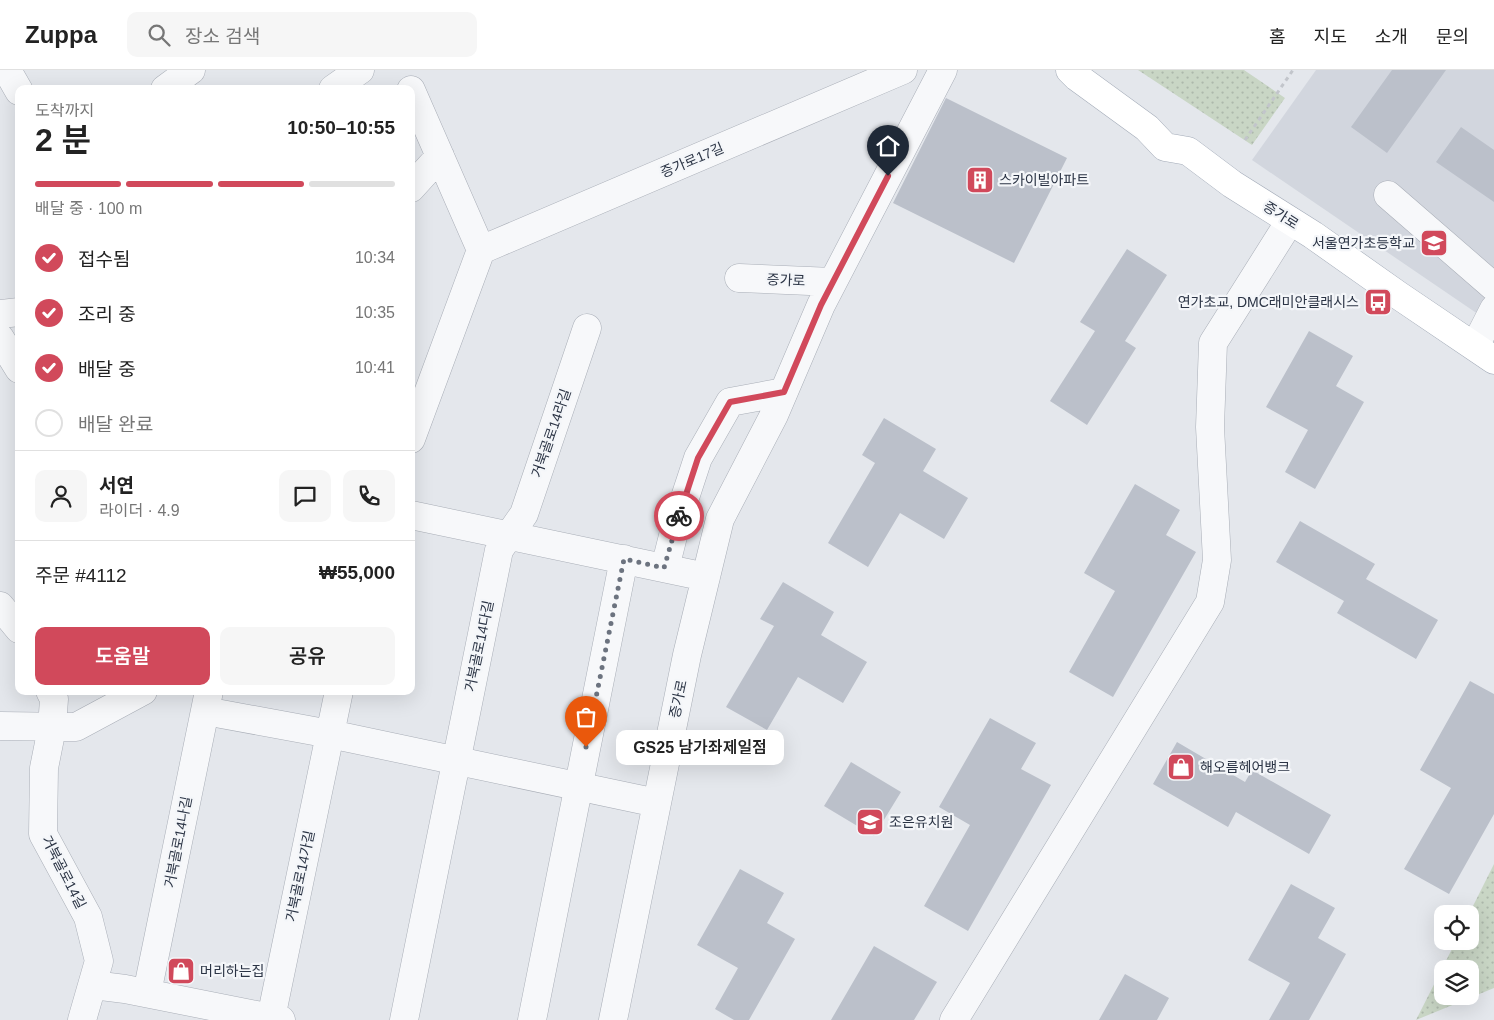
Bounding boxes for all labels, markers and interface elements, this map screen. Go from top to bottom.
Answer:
search box [127,12,477,57]
text: Zuppa [25,21,97,48]
icon: search [145,21,173,49]
text: 장소 검색 [185,26,260,47]
text: 홈 [1269,27,1286,47]
text: 지도 [1314,27,1347,47]
text: 소개 [1375,27,1408,47]
text: 문의 [1436,27,1469,47]
text: 도착까지 [35,102,94,119]
text: 10:50–10:55 [287,117,395,138]
text: 2 분 [35,122,91,158]
pin [867,125,909,176]
icon: home [874,132,902,160]
street label: 증가로17길 [658,140,726,180]
building icon: 스카이빌아파트 [965,165,995,195]
place label: 스카이빌아파트 [999,172,1089,188]
street label: 증가로 [1260,198,1302,232]
text: 배달 중 · 100 m [35,200,142,217]
school or university icon: 서울연가초등학교 [1419,228,1449,258]
place label: 서울연가초등학교 [1312,235,1415,251]
icon: check [35,244,63,272]
text: 접수됨 [78,249,130,270]
text: 10:34 [355,249,395,266]
street label: 증가로 [766,271,806,289]
bus stop icon: 연가초교, DMC래미안클래시스 [1363,287,1393,317]
place label: 연가초교, DMC래미안클래시스 [1178,294,1359,310]
icon: check [35,299,63,327]
text: 조리 중 [78,304,136,325]
text: 10:35 [355,304,395,321]
icon: check [35,354,63,382]
text: 배달 중 [78,359,136,380]
text: 10:41 [355,359,395,376]
street label: 거북골로14라길 [528,386,574,480]
text: 배달 완료 [78,414,153,435]
button: person [35,470,87,522]
button: chat [279,470,331,522]
button: phone [343,470,395,522]
text: 서연 [99,475,134,496]
courier [654,491,704,541]
text: 라이더 · 4.9 [99,502,180,519]
icon: bike [665,502,693,530]
text: ₩55,000 [319,562,395,583]
text: 주문 #4112 [35,565,127,586]
street label: 거북골로14다길 [462,599,496,693]
button: 도움말 [35,627,210,685]
button: 공유 [220,627,395,685]
street label: 증가로 [666,678,690,720]
pin [565,696,607,747]
icon: bag [572,703,600,731]
callout: GS25 남가좌제일점 [616,730,784,764]
text: GS25 남가좌제일점 [633,739,767,756]
shop icon: 해오름헤어뱅크 [1166,752,1196,782]
place label: 해오름헤어뱅크 [1200,759,1290,775]
street label: 거북골로14나길 [161,795,195,889]
school or university icon: 조은유치원 [855,807,885,837]
place label: 조은유치원 [889,814,953,830]
street label: 거북골로14가길 [283,829,317,923]
street label: 거북골로14길 [39,833,89,911]
map controls [1434,905,1479,1005]
button: locate [1434,905,1479,950]
shop icon: 머리하는집 [166,956,196,986]
button: layers [1434,960,1479,1005]
place label: 머리하는집 [200,963,264,979]

